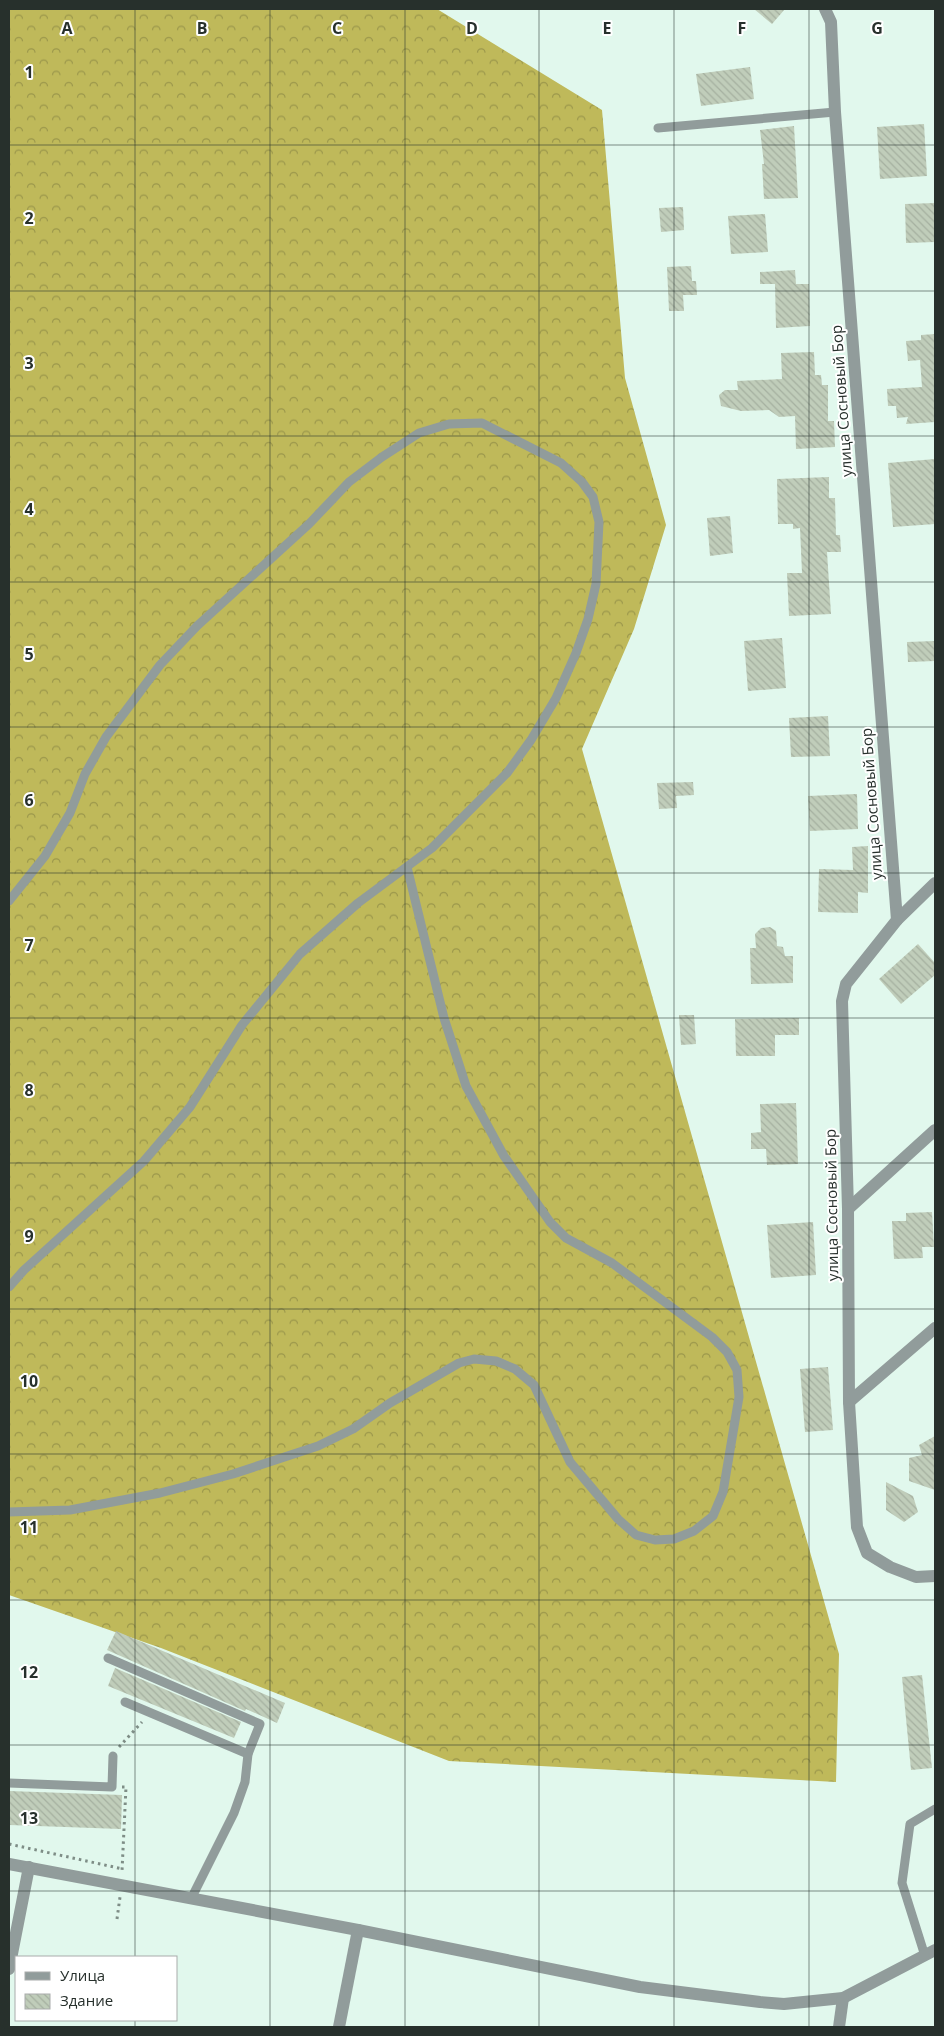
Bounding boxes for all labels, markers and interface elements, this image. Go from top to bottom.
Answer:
text: A [61,17,73,39]
text: B [197,17,207,39]
text: C [332,17,342,39]
text: D [466,17,478,39]
text: E [603,17,612,39]
text: F [738,17,746,39]
text: G [871,17,883,39]
text: 1 [24,61,34,83]
text: 2 [24,207,34,229]
street label: улица Сосновый Бор [826,324,856,478]
text: 3 [24,352,34,374]
text: 4 [24,498,34,520]
text: 5 [24,643,34,665]
street label: улица Сосновый Бор [856,727,886,881]
text: 6 [24,789,34,811]
text: 7 [24,934,34,956]
text: 8 [24,1079,34,1101]
street label: улица Сосновый Бор [820,1129,842,1281]
text: 9 [24,1225,34,1247]
text: 10 [20,1370,38,1392]
text: 11 [20,1516,38,1538]
text: 12 [20,1661,38,1683]
text: 13 [20,1807,38,1829]
legend [15,1956,178,2021]
text: Улица [60,1965,105,1985]
text: Здание [60,1990,113,2010]

